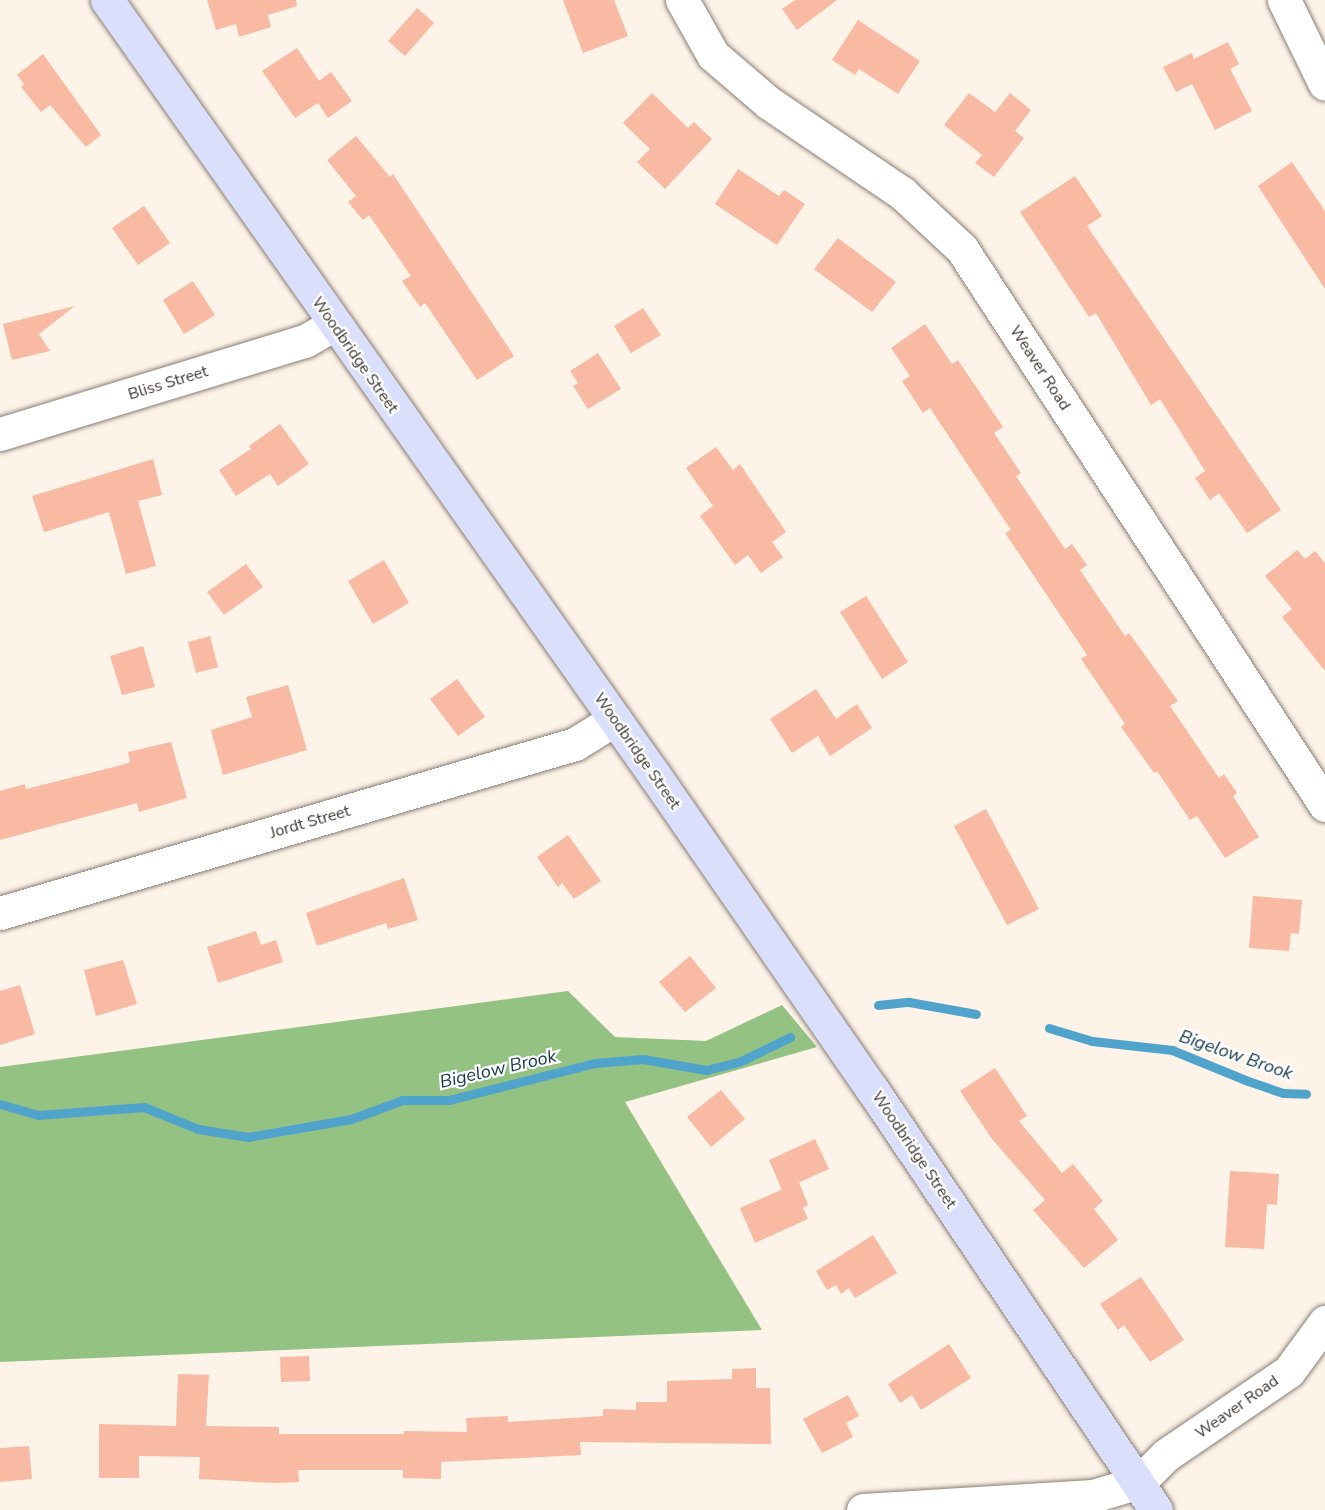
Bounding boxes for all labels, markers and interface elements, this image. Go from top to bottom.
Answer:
street label: Woodbridge Street [308,293,402,417]
street label: Weaver Road [1005,322,1075,414]
street label: Bliss Street [126,362,210,404]
street label: Woodbridge Street [590,689,684,813]
street label: Jordt Street [268,801,352,843]
water label: Bigelow Brook [1176,1025,1296,1085]
water label: Bigelow Brook [438,1045,558,1093]
street label: Woodbridge Street [868,1088,960,1212]
street label: Weaver Road [1192,1371,1282,1443]

